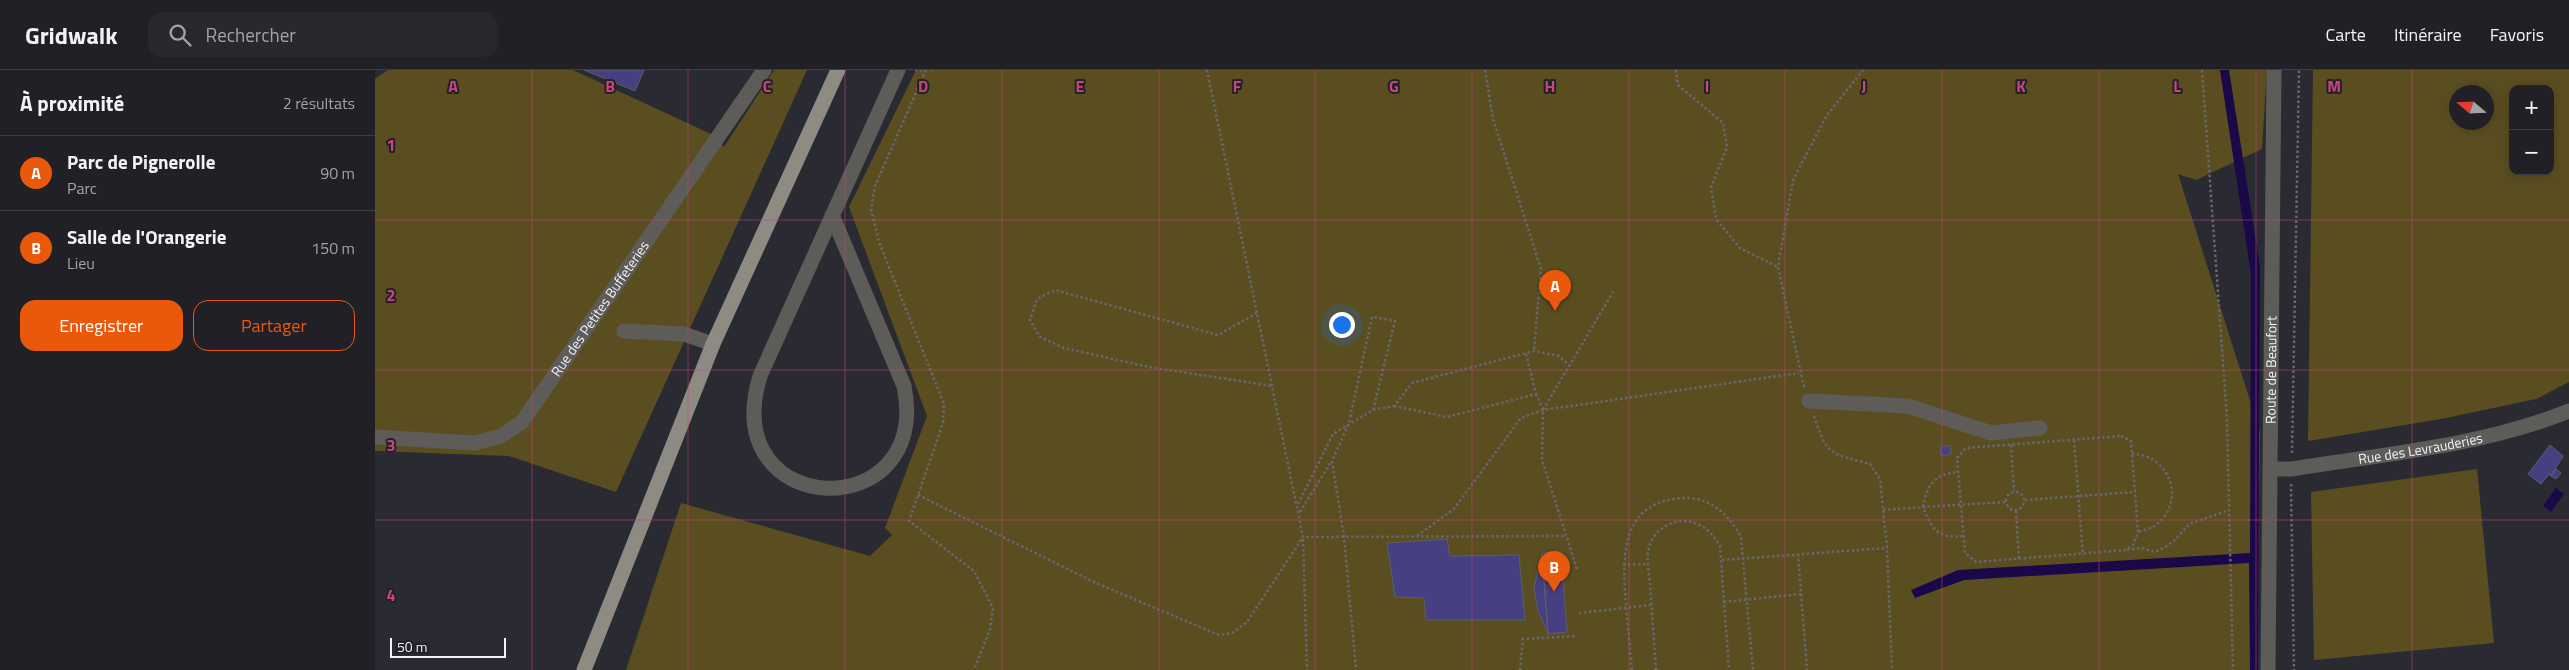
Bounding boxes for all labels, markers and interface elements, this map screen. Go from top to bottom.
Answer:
search box [148,12,498,57]
text: Gridwalk [25,17,118,53]
text: Rechercher [206,20,296,49]
icon: search [166,21,194,49]
text: Carte [2325,21,2366,48]
text: Itinéraire [2394,21,2462,48]
text: Favoris [2490,21,2544,48]
text: A [448,74,458,98]
text: B [605,74,615,98]
text: C [763,74,772,98]
text: D [918,74,928,98]
text: E [1076,74,1085,98]
text: F [1233,74,1242,98]
text: G [1389,74,1399,98]
text: H [1545,74,1555,98]
text: I [1705,74,1709,98]
text: J [1862,74,1866,98]
text: K [2016,74,2026,98]
text: L [2173,74,2181,98]
text: M [2327,74,2341,98]
north arrow [2449,85,2494,130]
map controls [2509,85,2554,175]
button: + [2509,85,2554,130]
text: À proximité [20,87,124,119]
text: 2 résultats [283,91,355,115]
button: − [2509,130,2554,175]
text: 1 [387,133,395,157]
text: Parc de Pignerolle [67,147,215,176]
text: A [31,161,41,185]
text: 90 m [320,161,355,185]
text: Parc [67,176,97,200]
text: Salle de l'Orangerie [67,222,226,251]
text: B [31,236,41,260]
text: 150 m [311,236,355,260]
street label: Rue des Petites Buffeteries [545,236,654,381]
text: Lieu [67,251,95,275]
pin: A [1539,270,1571,311]
text: 2 [387,283,395,307]
button: Enregistrer [20,300,183,351]
button: Partager [193,300,355,351]
your location [1329,312,1355,338]
street label: Route de Beaufort [2259,316,2282,424]
street label: Rue des Levrauderies [2357,427,2485,469]
text: 3 [387,433,395,457]
pin: B [1538,551,1570,592]
text: 4 [387,583,396,607]
scale bar [390,635,506,658]
text: 50 m [397,636,427,657]

